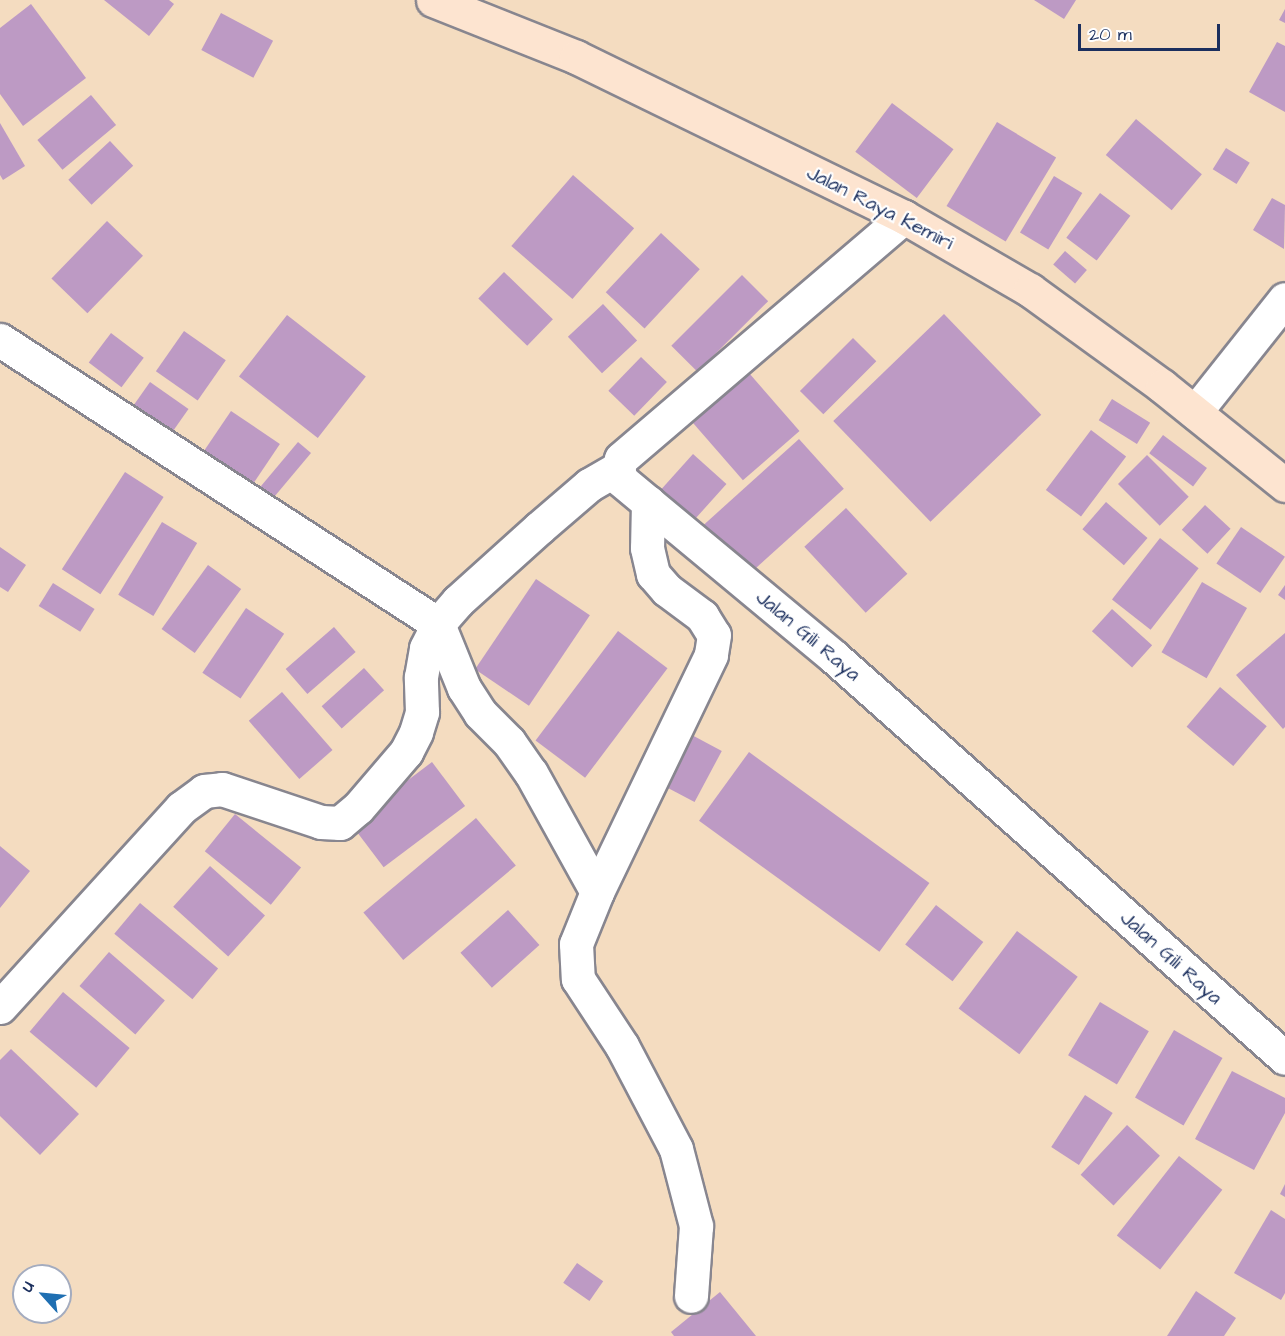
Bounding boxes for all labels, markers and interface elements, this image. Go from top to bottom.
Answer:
scale bar [1081,12,1224,50]
text: 20 m [1089,22,1132,47]
street label: Jalan Raya Kemiri [803,161,957,255]
street label: Jalan Gili Raya [751,585,865,687]
street label: Jalan Gili Raya [1115,906,1227,1010]
north arrow [12,1264,72,1324]
text: U [16,1278,40,1296]

